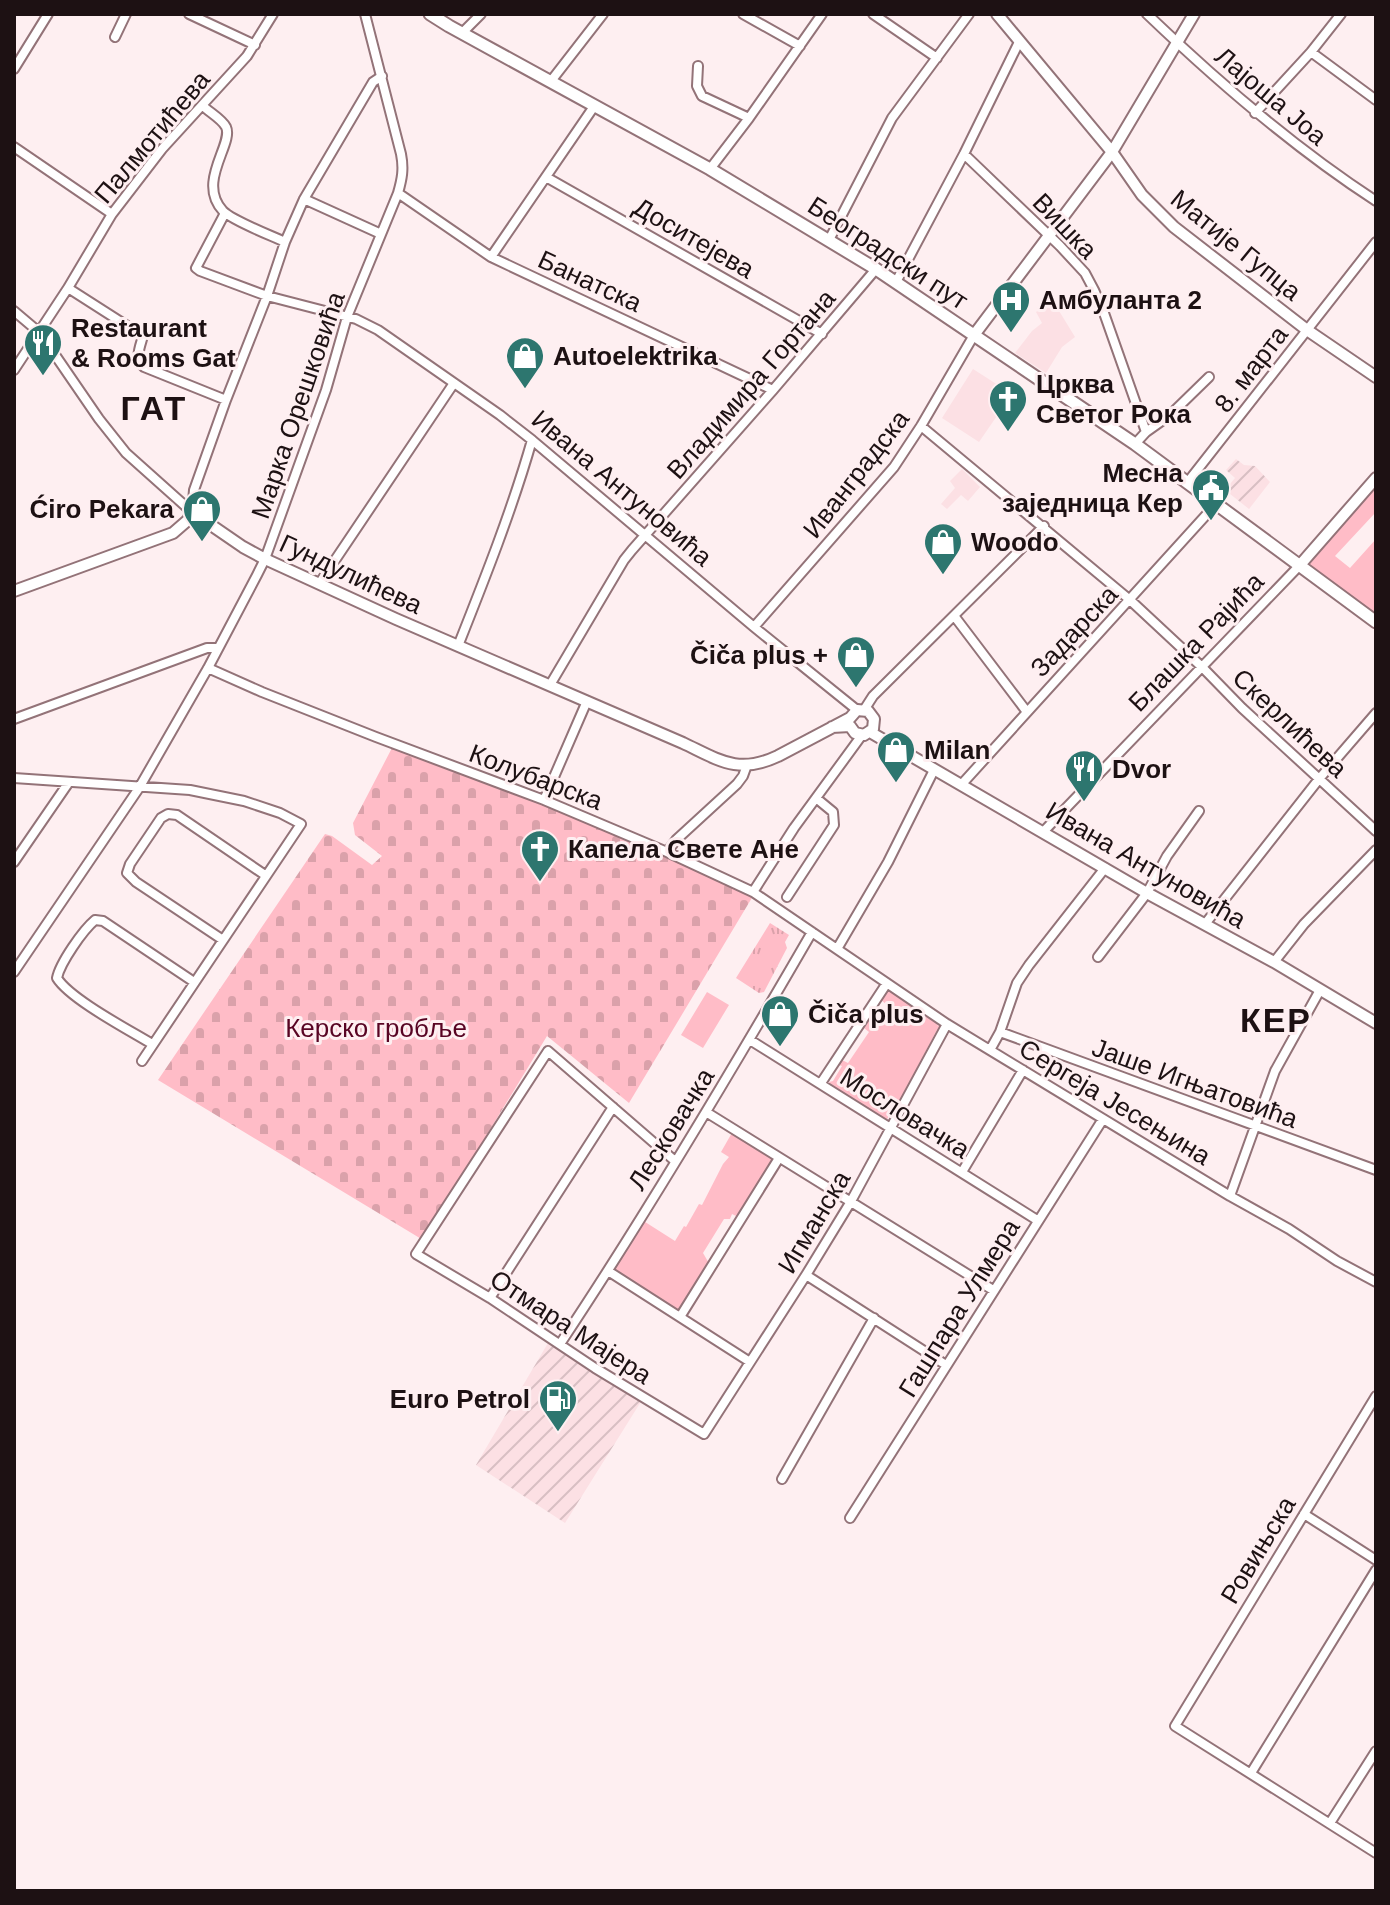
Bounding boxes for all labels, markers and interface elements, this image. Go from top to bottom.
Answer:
street label: Лајоша Јоа [1209,41,1333,152]
street label: Палмотићева [88,64,216,209]
street label: Матије Гупца [1165,183,1307,307]
street label: Вишка [1027,187,1104,265]
street label: Београдски пут [802,190,974,316]
street label: Доситејева [628,191,760,285]
street label: Банатска [533,244,647,318]
hospital icon: Амбуланта 2 [990,279,1032,334]
street label: Владимира Гортана [661,283,842,485]
place label: Амбуланта 2 [1039,285,1202,315]
street label: Марка Орешковића [245,287,351,522]
place label: Restaurant & Rooms Gat [71,313,236,373]
street label: 8. марта [1208,319,1294,418]
restaurant icon: Restaurant & Rooms Gat [22,322,64,377]
shop icon: Autoelektrika [504,335,546,390]
place label: Autoelektrika [553,341,718,371]
place label: Црква Светог Рока [1036,369,1191,429]
church icon: Црква Светог Рока [987,378,1029,433]
district label: ГАТ [121,389,187,427]
street label: Ивана Антуновића [526,404,718,572]
street label: Иванградска [797,404,916,544]
place label: Месна заједница Кер [1002,458,1184,518]
public building icon: Месна заједница Кер [1190,467,1232,522]
shop icon: Ćiro Pekara [181,488,223,543]
place label: Ćiro Pekara [29,494,175,524]
shop icon: Woodo [922,521,964,576]
place label: Woodo [971,527,1059,557]
street label: Гундулићева [275,528,428,620]
street label: Блашка Рајића [1122,566,1270,718]
street label: Задарска [1024,579,1124,683]
shop icon: Čiča plus + [835,634,877,689]
place label: Čiča plus + [690,640,828,670]
street label: Скерлићева [1227,663,1354,784]
shop icon: Milan [875,729,917,784]
place label: Milan [924,735,990,765]
street label: Колубарска [465,738,607,816]
restaurant icon: Dvor [1063,748,1105,803]
place label: Dvor [1112,754,1171,784]
street label: Ивана Антуновића [1041,796,1252,935]
church icon: Капела Свете Ане [519,828,561,883]
place label: Капела Свете Ане [568,834,799,864]
shop icon: Čiča plus [759,993,801,1048]
place label: Čiča plus [808,999,924,1029]
district label: КЕР [1240,1001,1312,1039]
park label: Керско гробље [285,1013,467,1043]
street label: Јаше Игњатовића [1088,1032,1302,1134]
street label: Сергеја Јесењина [1014,1033,1217,1171]
street label: Мословачка [835,1061,976,1165]
street label: Лесковачка [622,1062,721,1195]
street label: Игманска [772,1165,857,1279]
street label: Гашпара Улмера [892,1213,1026,1402]
street label: Отмара Мајера [485,1264,658,1391]
fuel station icon: Euro Petrol [537,1378,579,1433]
place label: Euro Petrol [390,1384,530,1414]
street label: Ровињска [1214,1491,1302,1609]

